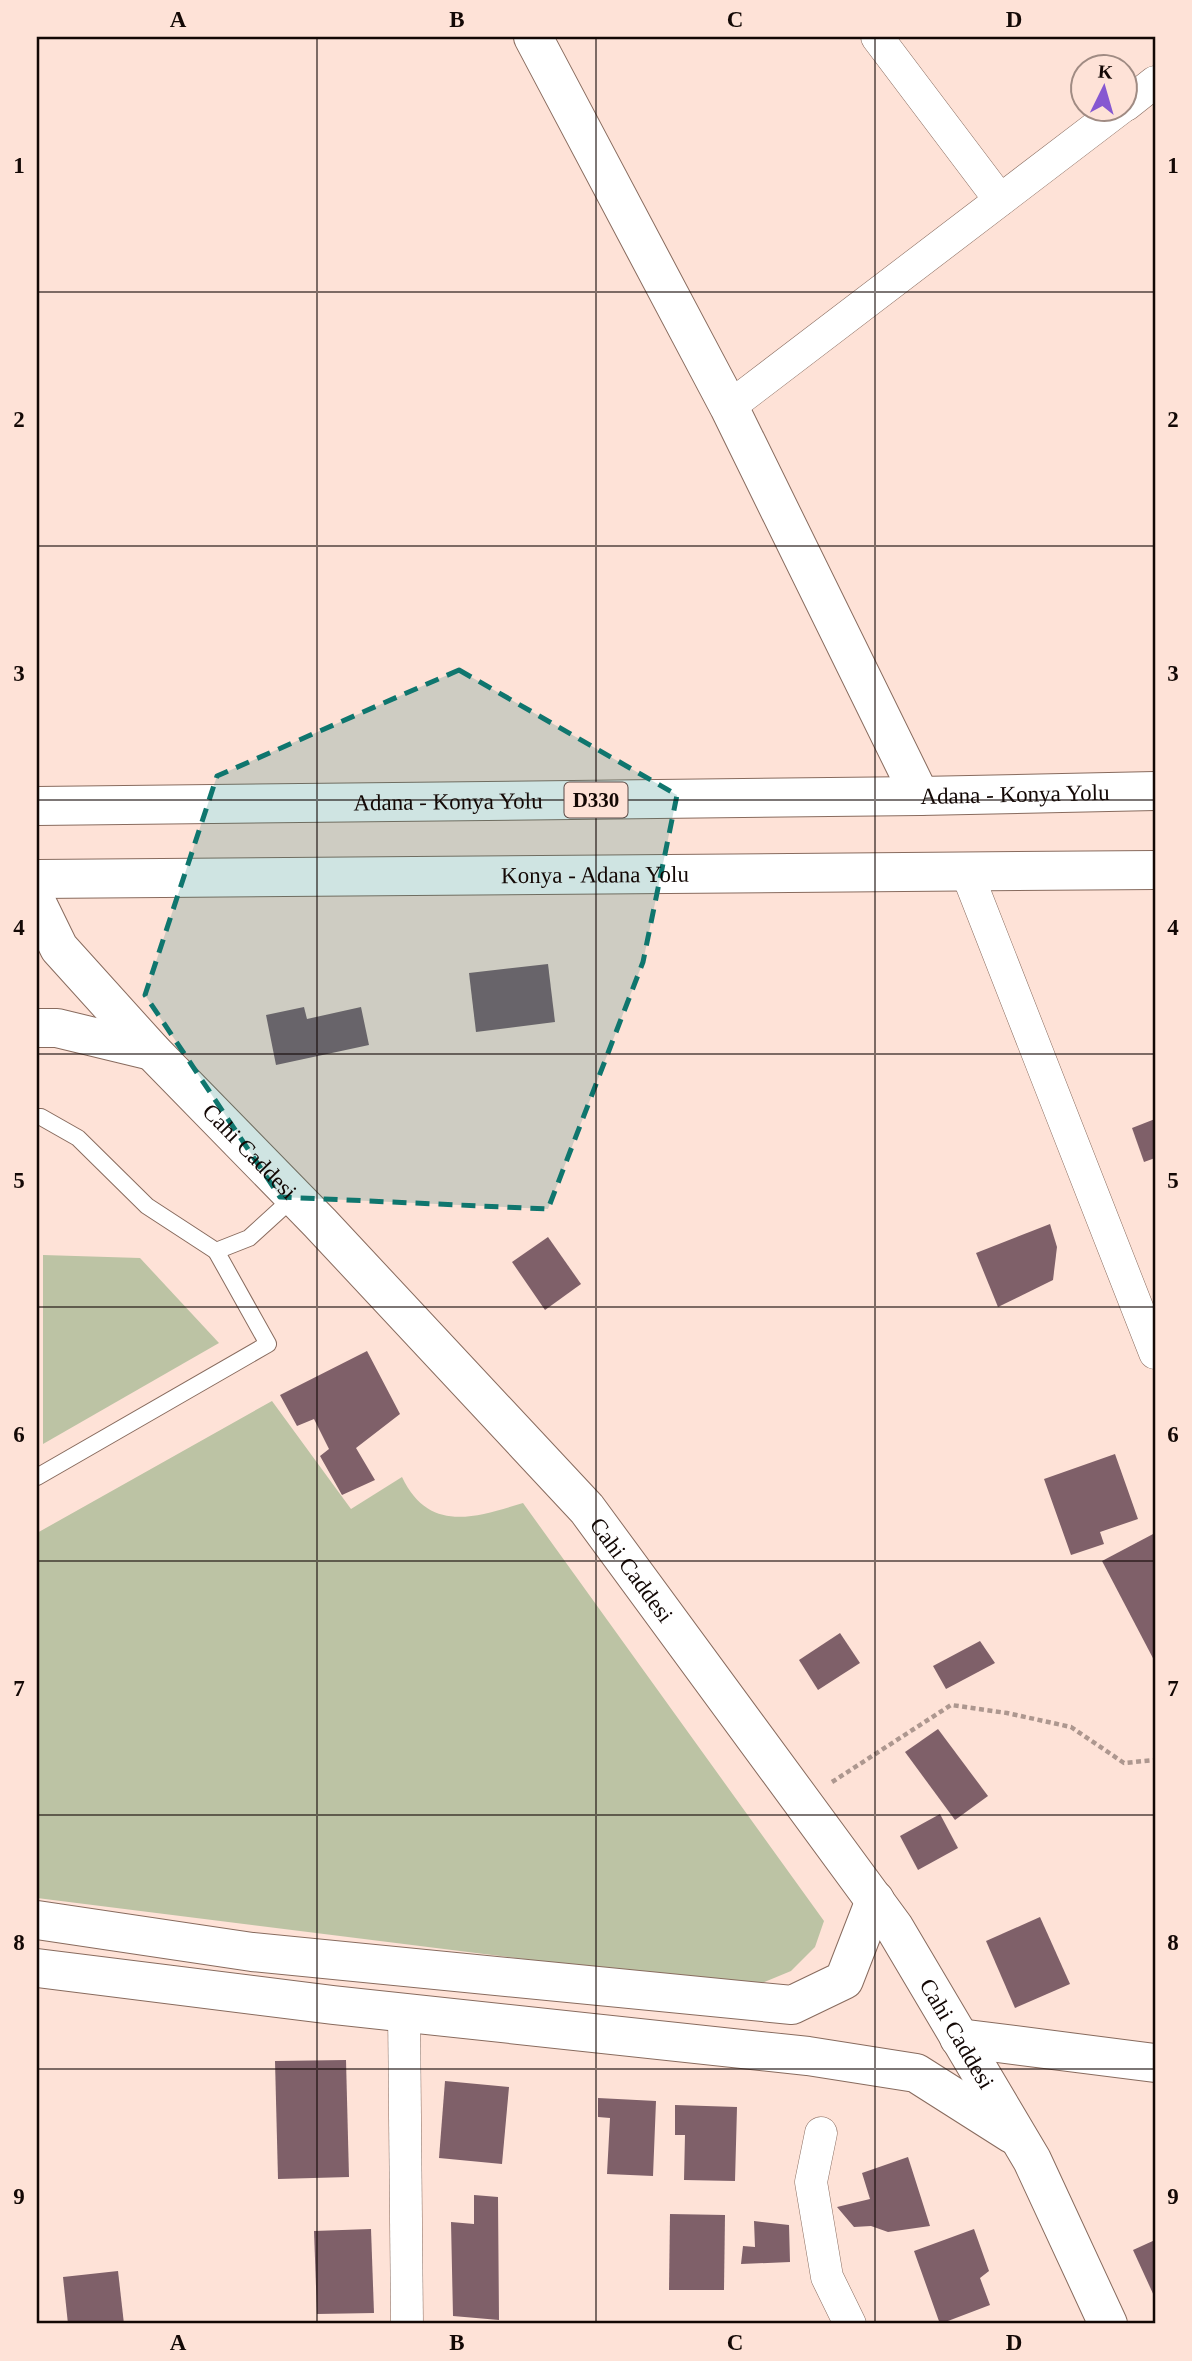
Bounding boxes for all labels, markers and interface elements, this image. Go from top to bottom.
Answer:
text: A [170,7,187,32]
text: B [449,7,465,32]
text: C [727,7,743,32]
text: D [1006,7,1022,32]
north arrow [1070,52,1140,122]
text: K [1097,60,1114,83]
text: 1 [13,153,25,178]
text: 1 [1167,153,1179,178]
text: 2 [13,407,25,432]
text: 2 [1167,407,1179,432]
text: 3 [13,661,25,686]
text: 3 [1167,661,1179,686]
street label: Adana - Konya Yolu [920,780,1110,809]
road number: D330 [564,782,628,818]
street label: Adana - Konya Yolu [353,788,543,815]
street label: Konya - Adana Yolu [501,862,690,888]
text: 4 [13,915,25,940]
text: 4 [1167,915,1179,940]
street label: Cahi Caddesi [198,1099,302,1204]
text: 5 [13,1168,25,1193]
text: 5 [1167,1168,1179,1193]
text: 6 [13,1422,25,1447]
text: 6 [1167,1422,1179,1447]
street label: Cahi Caddesi [585,1513,678,1627]
text: 7 [13,1676,25,1701]
text: 7 [1167,1676,1179,1701]
text: 8 [13,1930,25,1955]
text: 8 [1167,1930,1179,1955]
street label: Cahi Caddesi [914,1974,999,2093]
text: 9 [13,2184,25,2209]
text: 9 [1167,2184,1179,2209]
text: A [170,2330,187,2355]
text: B [449,2330,465,2355]
text: C [727,2330,743,2355]
text: D [1006,2330,1022,2355]

